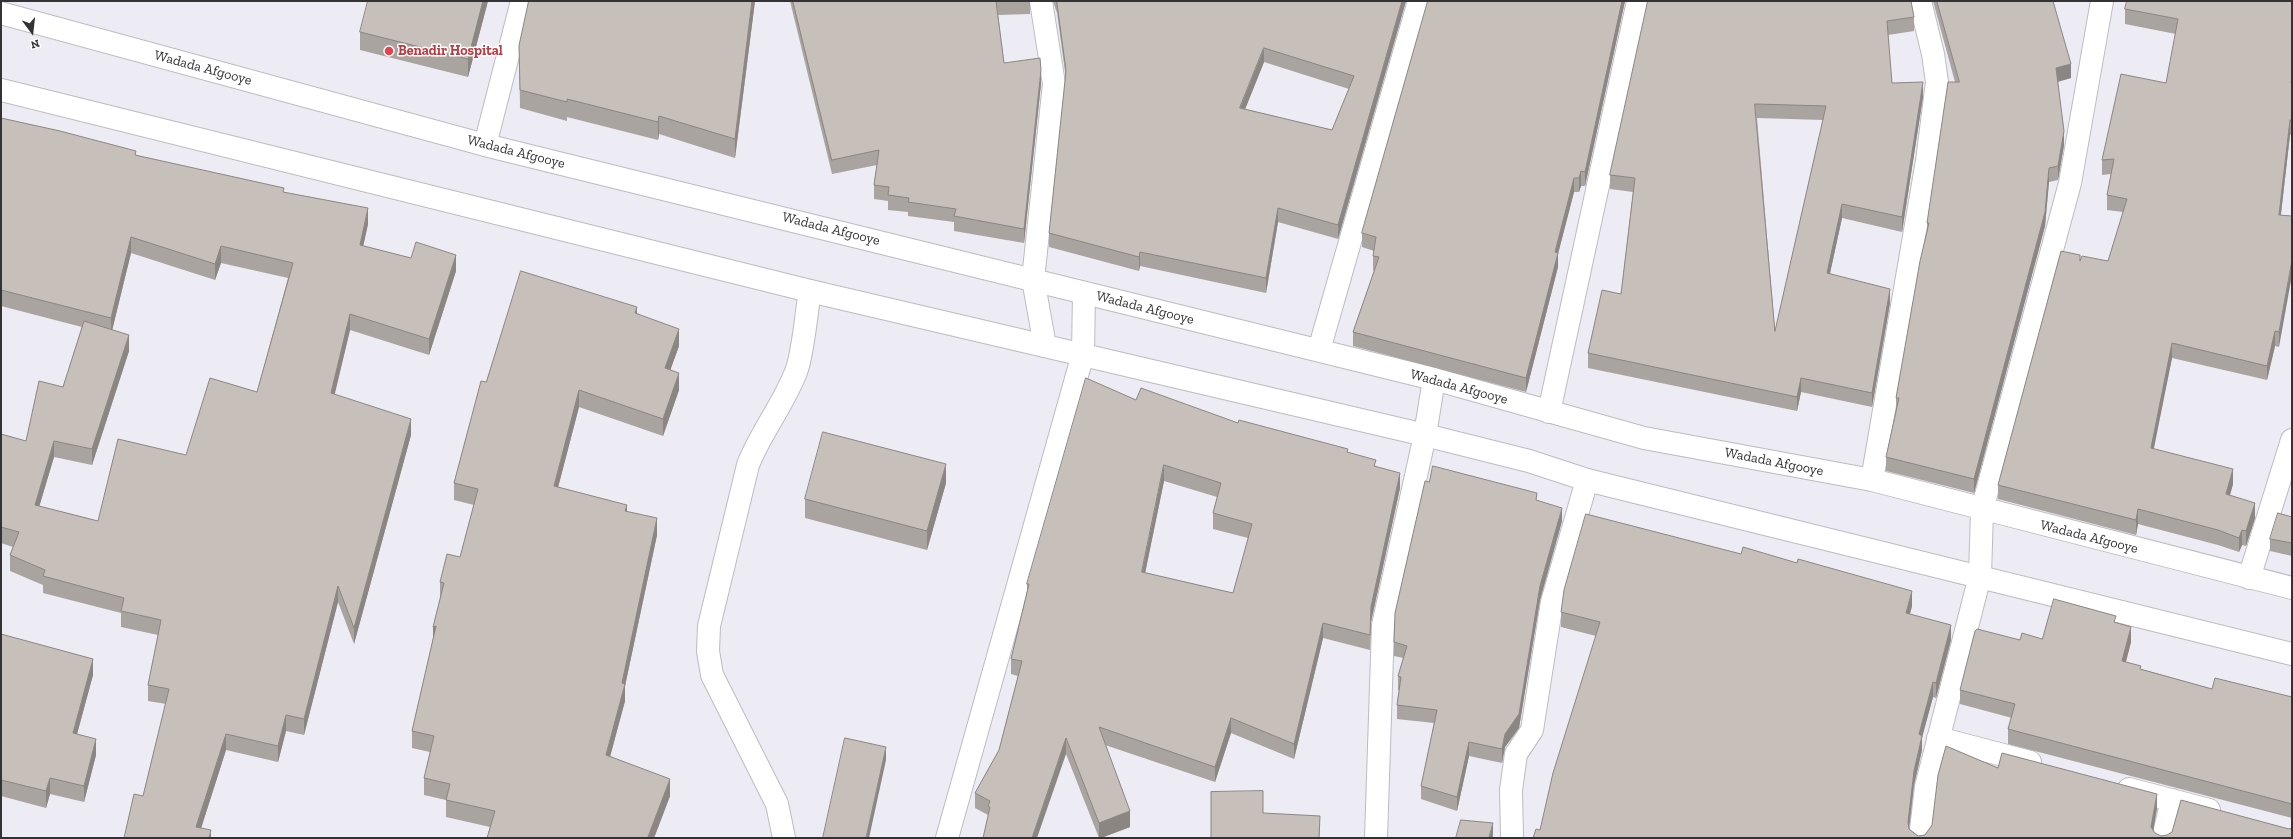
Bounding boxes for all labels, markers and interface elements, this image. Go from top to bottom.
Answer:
north arrow [12,12,52,52]
text: N [30,37,41,51]
place label: Benadir Hospital [398,43,503,59]
marker: Benadir Hospital [383,45,395,57]
street label: Wadada Afgooye [152,47,254,89]
street label: Wadada Afgooye [465,132,567,172]
street label: Wadada Afgooye [780,209,882,249]
street label: Wadada Afgooye [1094,288,1196,328]
street label: Wadada Afgooye [1408,366,1510,408]
street label: Wadada Afgooye [1723,444,1825,480]
street label: Wadada Afgooye [2038,517,2140,557]

